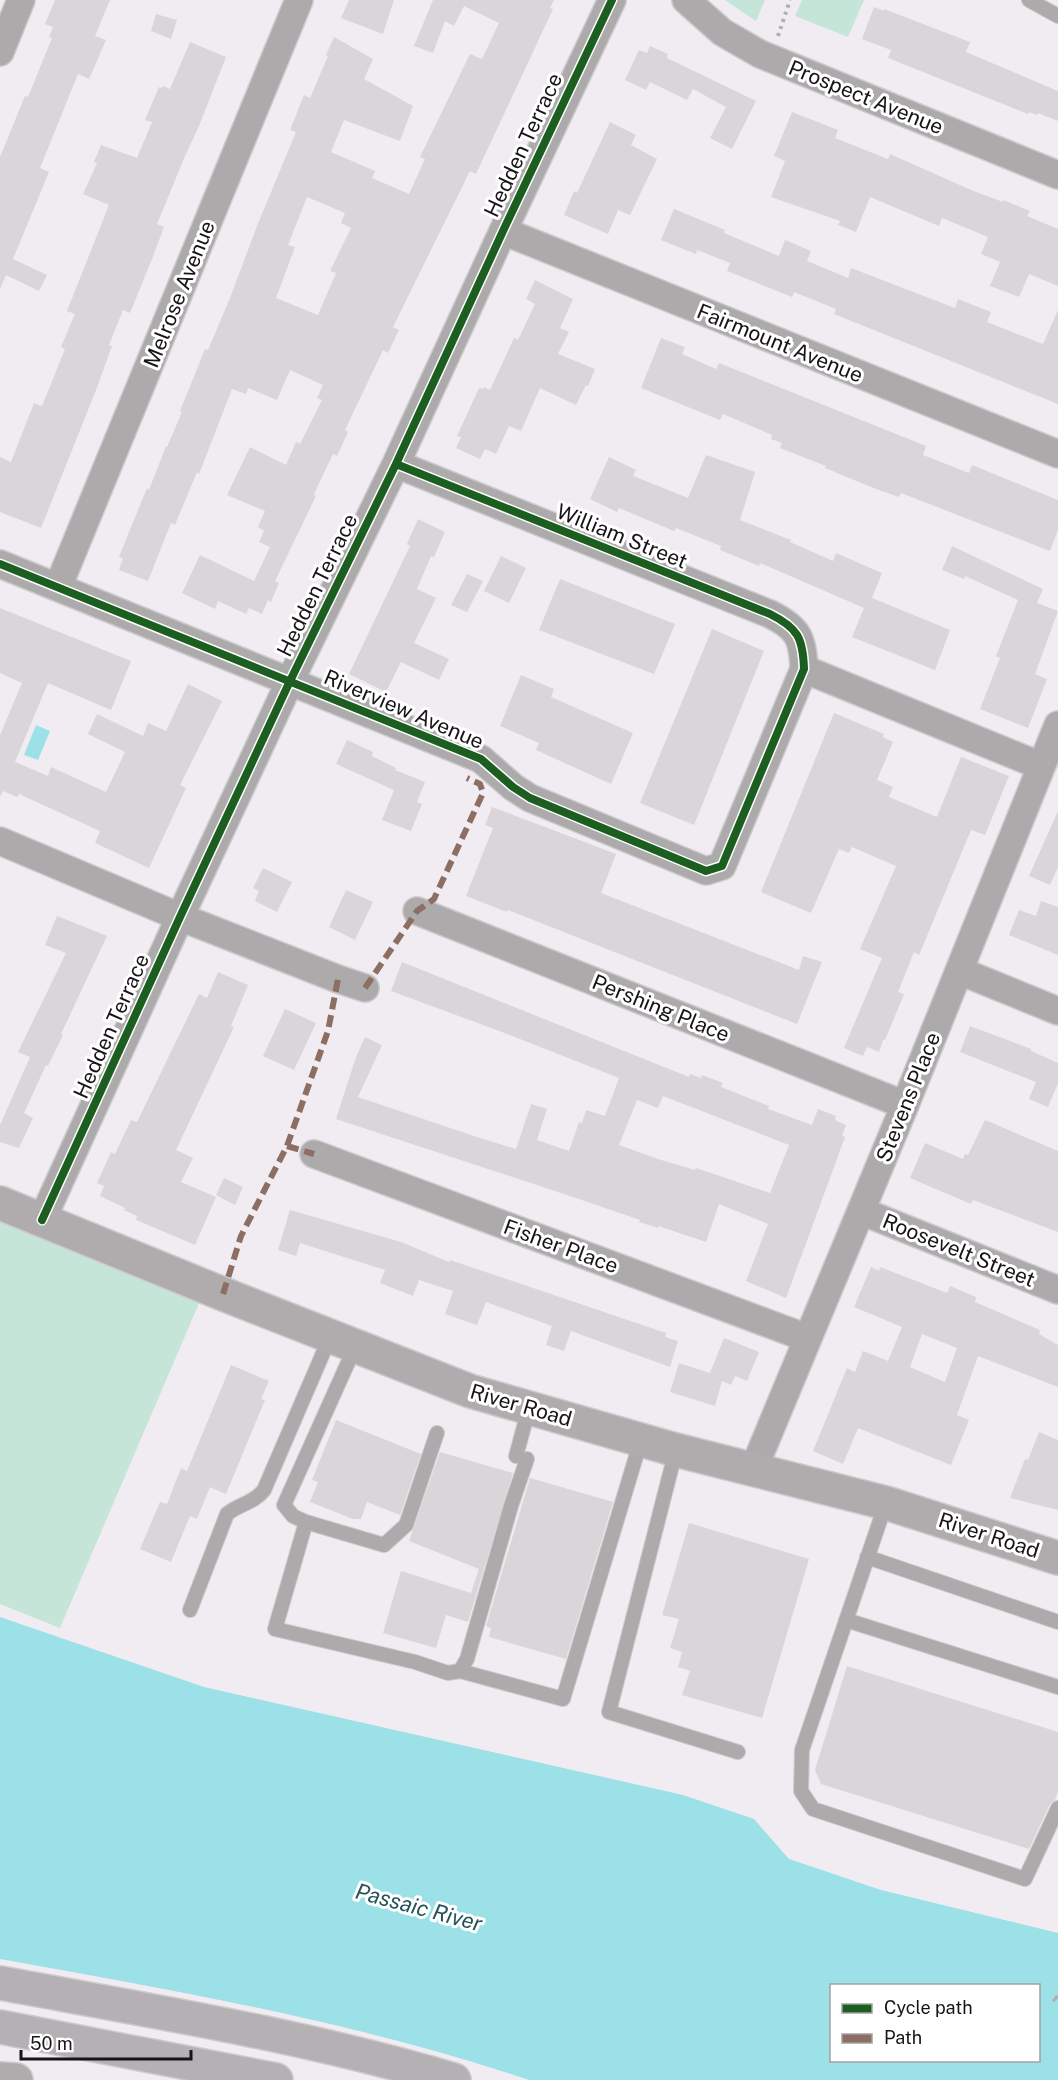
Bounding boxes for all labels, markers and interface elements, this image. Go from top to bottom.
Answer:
street label: Prospect Avenue [785,55,947,139]
street label: Hedden Terrace [479,69,567,221]
street label: Melrose Avenue [138,217,220,371]
street label: Fairmount Avenue [693,298,867,388]
street label: William Street [553,498,691,574]
street label: Hedden Terrace [272,509,362,661]
street label: Riverview Avenue [320,664,488,754]
street label: Hedden Terrace [68,950,154,1102]
street label: Pershing Place [589,969,733,1047]
street label: Stevens Place [871,1029,945,1165]
street label: Roosevelt Street [879,1208,1039,1292]
street label: Fisher Place [500,1214,622,1278]
street label: River Road [467,1379,575,1431]
street label: River Road [935,1507,1043,1563]
water label: Passaic River [353,1878,486,1937]
legend [830,1984,1040,2062]
text: Cycle path [884,1997,973,2018]
scale bar [21,2023,190,2061]
text: Path [884,2027,922,2048]
text: 50 m [30,2033,73,2054]

